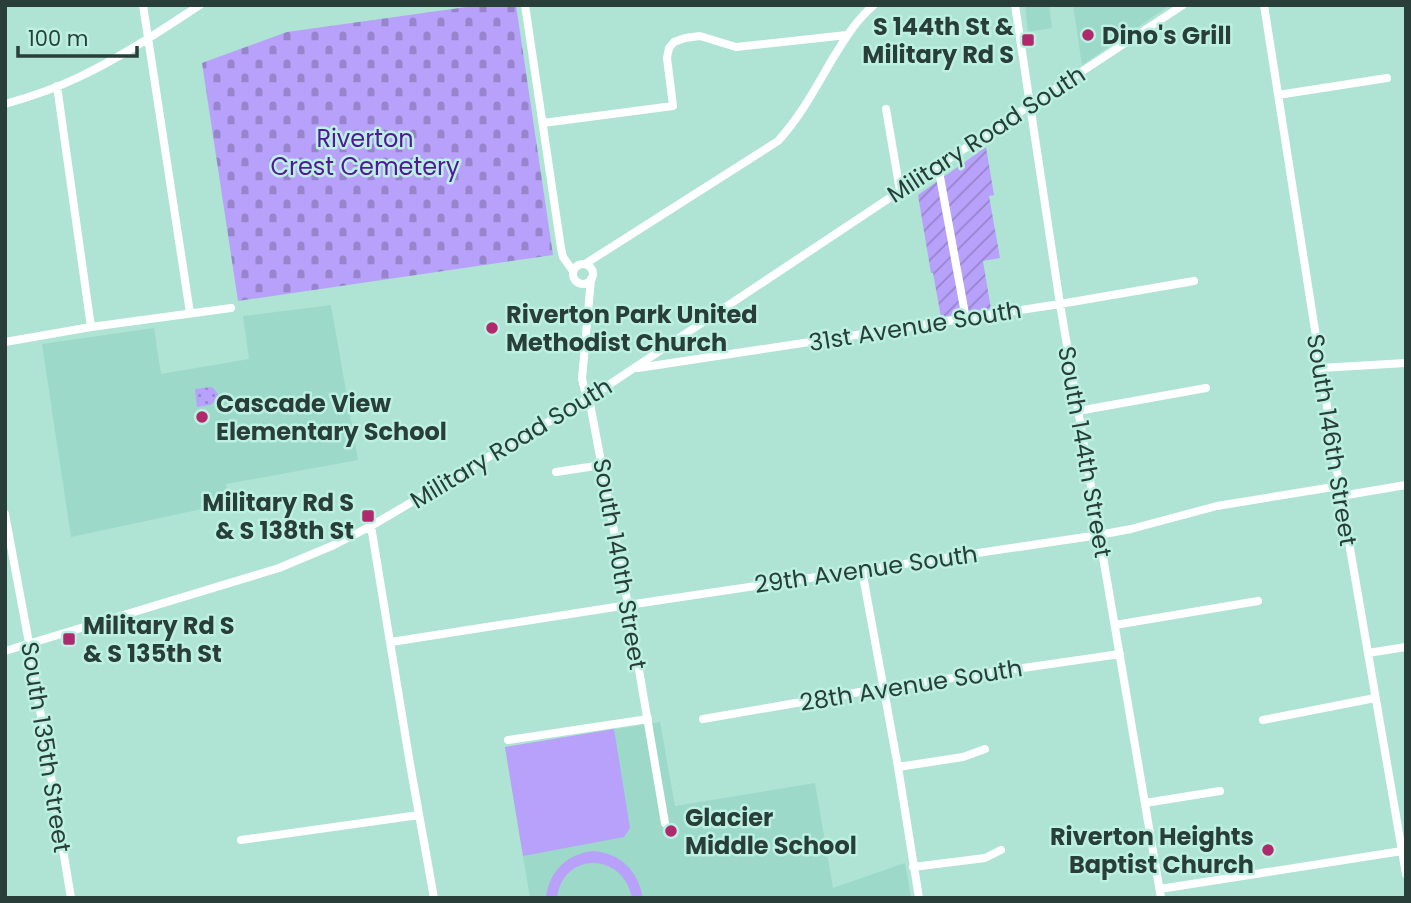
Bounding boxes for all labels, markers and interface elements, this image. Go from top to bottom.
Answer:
place label: S 144th St & Military Rd S [862,10,1015,71]
scale bar [18,14,136,58]
place label: Dino's Grill [1102,19,1232,52]
text: 100 m [28,24,88,53]
marker: Dino's Grill [1080,27,1096,43]
marker: S 144th St & Military Rd S [1020,32,1036,48]
street label: Military Road South [881,58,1091,210]
park label: Riverton Crest Cemetery [270,122,460,183]
street label: 31st Avenue South [806,293,1024,359]
place label: Riverton Park United Methodist Church [506,298,758,359]
marker: Riverton Park United Methodist Church [484,320,500,336]
street label: South 146th Street [1299,332,1365,548]
street label: South 144th Street [1050,344,1120,560]
street label: Military Road South [404,370,618,516]
place label: Cascade View Elementary School [216,387,447,448]
marker: Cascade View Elementary School [194,409,210,425]
street label: South 140th Street [585,456,655,672]
place label: Military Rd S & S 138th St [202,486,354,547]
marker: Military Rd S & S 138th St [360,508,376,524]
street label: 29th Avenue South [752,537,980,601]
place label: Military Rd S & S 135th St [83,609,235,670]
marker: Military Rd S & S 135th St [61,631,77,647]
street label: South 135th Street [13,639,79,855]
street label: 28th Avenue South [797,651,1025,719]
place label: Glacier Middle School [685,801,857,862]
place label: Riverton Heights Baptist Church [1050,820,1254,881]
marker: Glacier Middle School [663,823,679,839]
marker: Riverton Heights Baptist Church [1260,842,1276,858]

